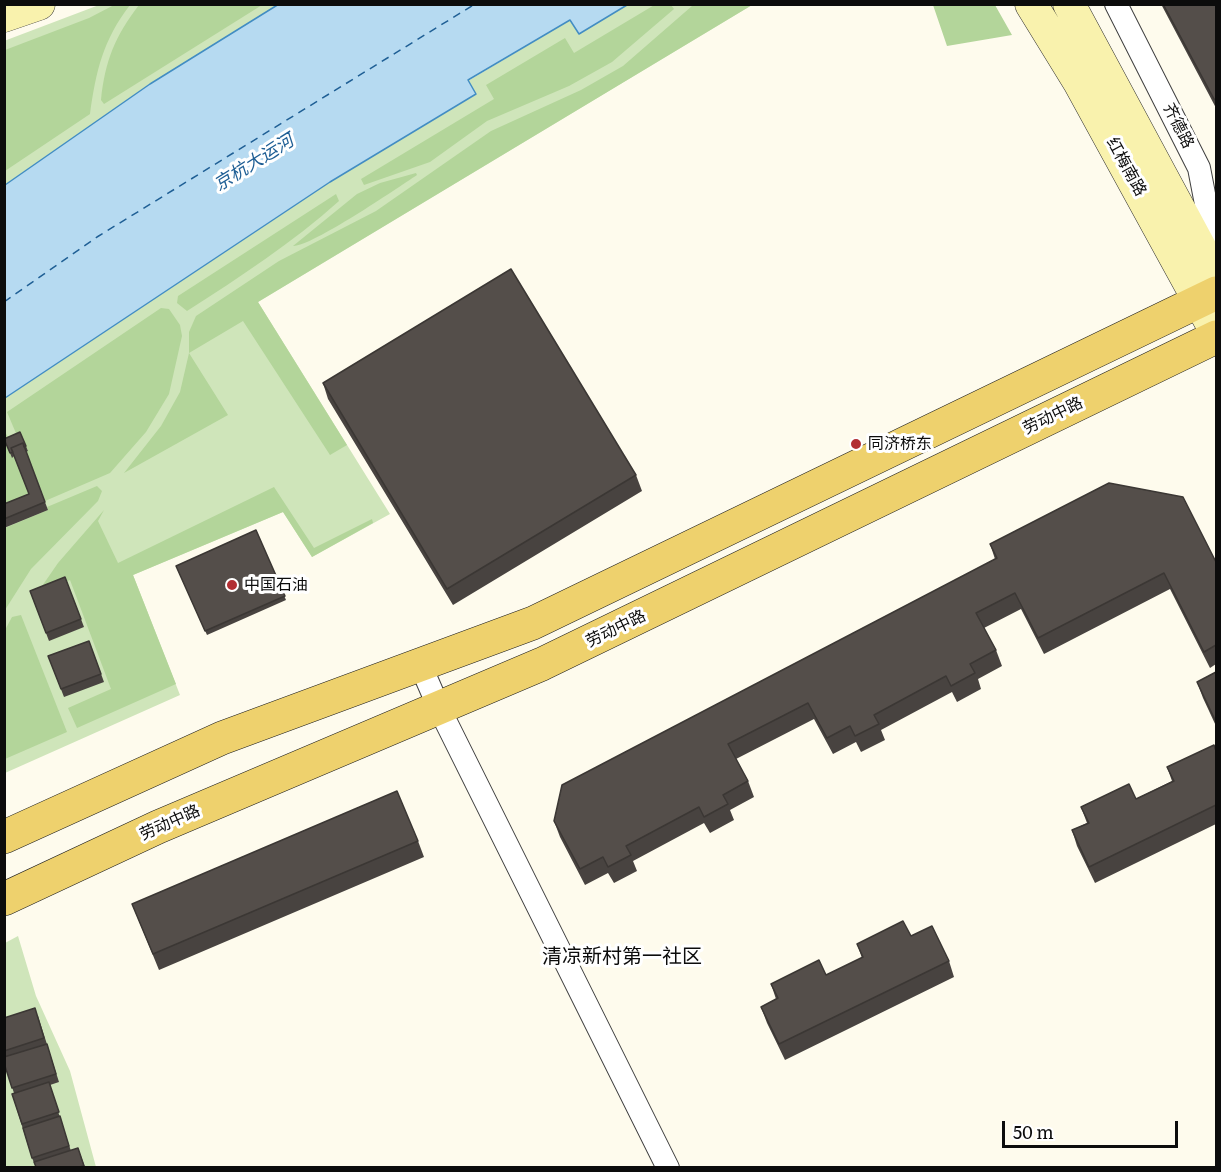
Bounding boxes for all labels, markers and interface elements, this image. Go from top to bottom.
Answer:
street label: 齐德路 [1159,100,1197,152]
water label: 京杭大运河 [210,130,298,196]
street label: 红梅南路 [1102,134,1150,200]
street label: 劳动中路 [1020,393,1086,439]
place label: 同济桥东 [868,434,932,454]
marker: 同济桥东 [849,437,863,451]
place label: 中国石油 [244,575,308,595]
marker: 中国石油 [225,578,239,592]
street label: 劳动中路 [583,606,649,652]
street label: 劳动中路 [137,801,203,845]
district label: 清凉新村第一社区 [542,945,702,969]
scale bar [1005,1109,1180,1147]
text: 50 m [1013,1118,1054,1145]

